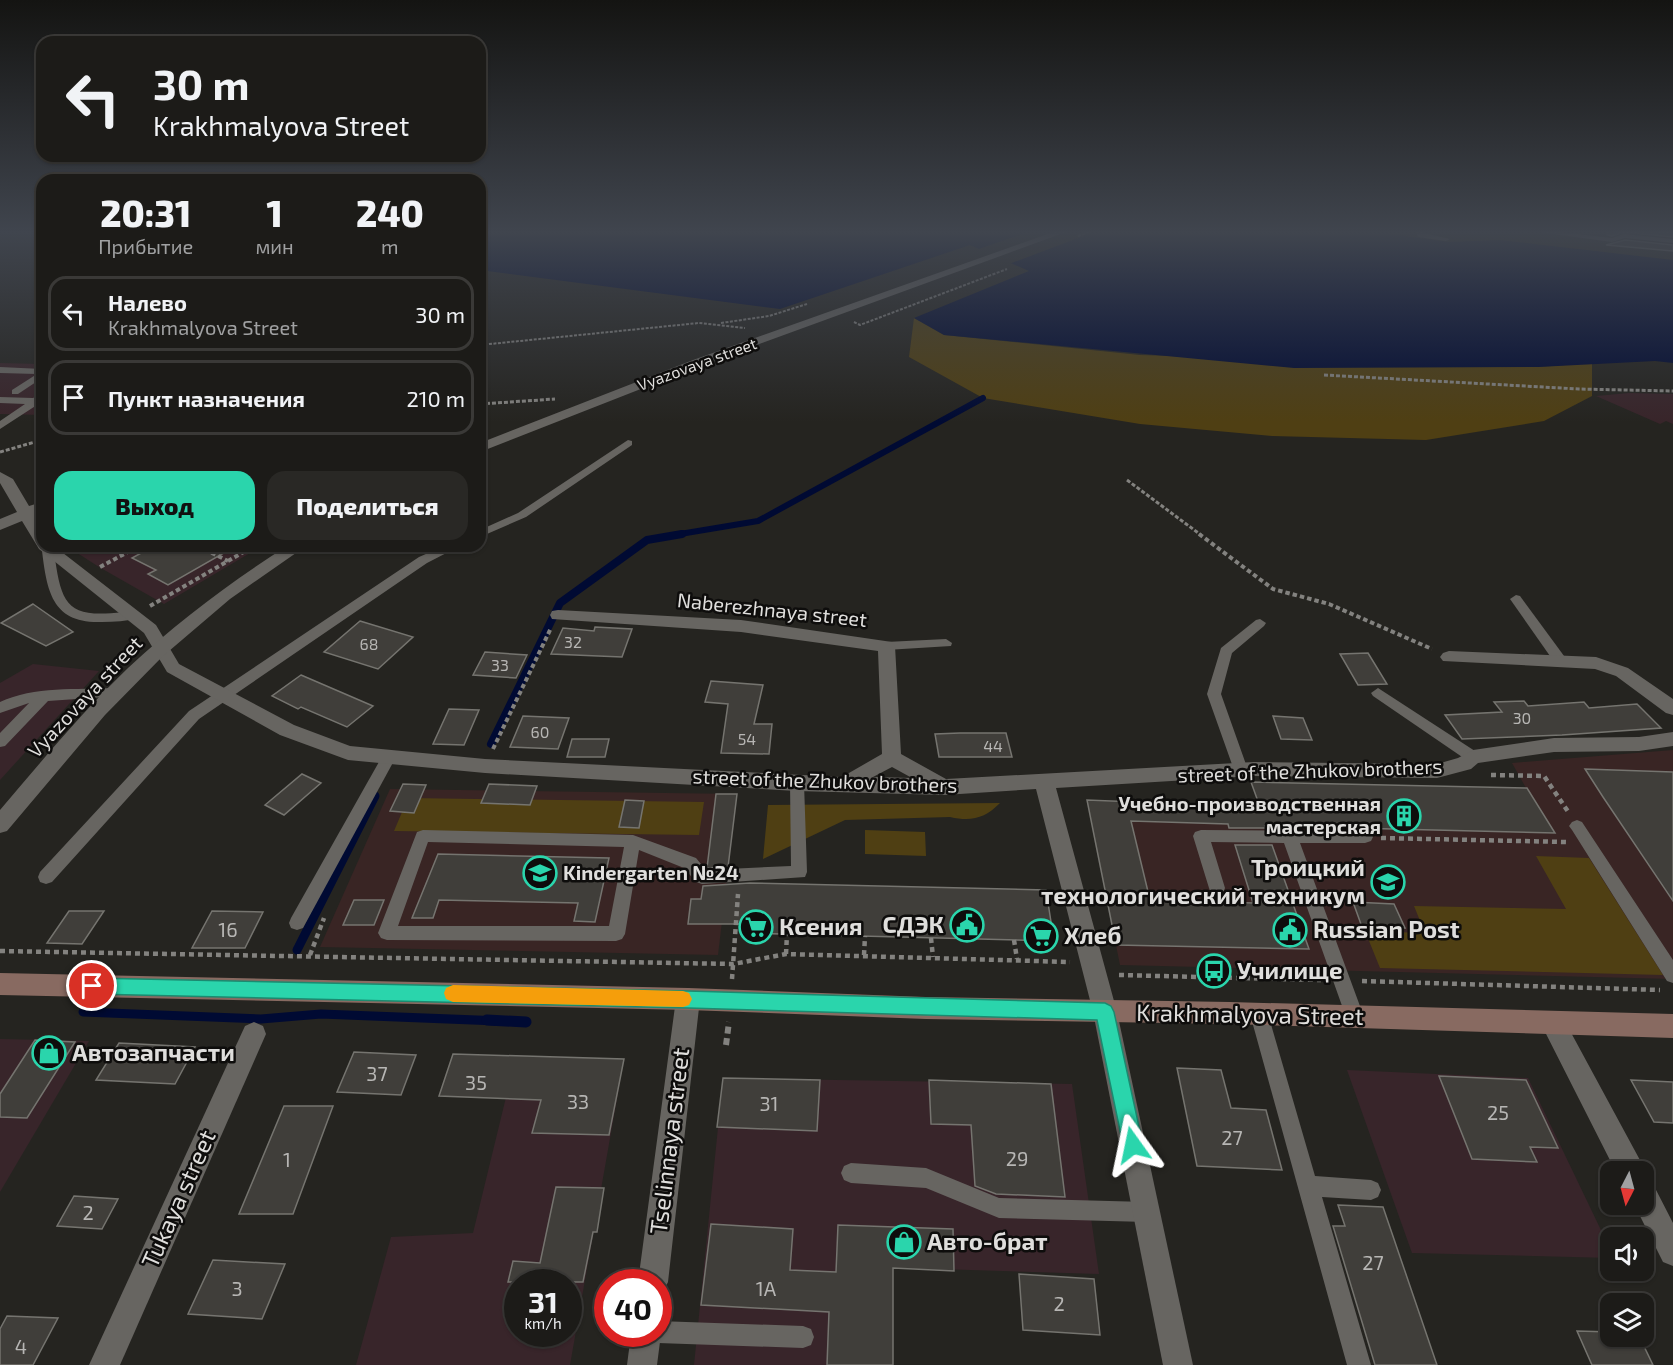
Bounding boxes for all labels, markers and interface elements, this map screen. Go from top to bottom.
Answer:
text: 30 m [153,58,249,108]
icon: left [54,60,132,138]
text: Krakhmalyova Street [153,109,409,141]
text: 20:31 [100,191,191,234]
text: 1 [266,191,283,234]
text: 240 [356,191,424,234]
text: Прибытие [98,234,193,258]
text: мин [255,234,294,258]
text: m [381,234,399,258]
text: Налево [108,289,187,315]
icon: left [57,297,90,330]
text: 30 m [415,301,465,327]
text: Krakhmalyova Street [108,315,298,339]
street label: Vyazovaya street [635,333,759,394]
icon: arrive [57,381,90,414]
text: Пункт назначения [108,385,305,411]
text: 210 m [406,385,465,411]
button: Выход [54,471,255,540]
button: Поделиться [267,471,468,540]
street label: Naberezhnaya street [676,587,869,631]
street label: Vyazovaya street [22,630,147,762]
house number: 32 [564,632,582,651]
house number: 68 [360,634,378,653]
house number: 33 [491,655,509,674]
house number: 30 [1513,708,1531,727]
house number: 60 [531,722,549,741]
house number: 54 [738,729,756,748]
house number: 44 [983,736,1003,755]
street label: street of the Zhukov brothers [1177,753,1443,787]
street label: street of the Zhukov brothers [692,763,958,797]
place label: Учебно-производственная мастерская [1118,791,1381,838]
building icon: Учебно-производственная мастерская [1386,798,1422,834]
place label: Троицкий технологический техникум [1041,852,1365,909]
school or university icon: Kindergarten №24 [522,855,558,891]
place label: Kindergarten №24 [563,860,739,884]
school or university icon: Троицкий технологический техникум [1370,864,1406,900]
public building icon: СДЭК [949,907,985,943]
supermarket icon: Ксения [738,909,774,945]
place label: СДЭК [883,909,944,938]
place label: Ксения [779,911,863,940]
public building icon: Russian Post [1272,912,1308,948]
place label: Russian Post [1313,914,1460,943]
house number: 16 [218,917,238,941]
supermarket icon: Хлеб [1023,918,1059,954]
place label: Хлеб [1064,920,1122,949]
bus stop icon: Училище [1196,953,1232,989]
place label: Училище [1237,955,1343,984]
pin [66,960,117,1011]
icon: arrive [75,969,108,1002]
street label: Krakhmalyova Street [1136,997,1364,1030]
shop icon: Автозапчасти [31,1035,67,1071]
place label: Автозапчасти [72,1037,235,1066]
street label: Tselinnaya street [643,1046,694,1236]
house number: 37 [366,1061,388,1085]
house number: 35 [465,1070,487,1094]
house number: 33 [567,1089,589,1113]
house number: 31 [759,1091,779,1115]
house number: 25 [1487,1100,1509,1124]
position arrow [1101,1113,1165,1177]
street label: Tukaya street [134,1125,221,1272]
house number: 27 [1221,1125,1243,1149]
house number: 29 [1006,1146,1028,1170]
house number: 1 [283,1147,291,1171]
north arrow [1600,1161,1654,1215]
map controls [1600,1161,1654,1347]
house number: 2 [82,1200,94,1224]
shop icon: Авто-брат [886,1224,922,1260]
place label: Авто-брат [927,1226,1048,1255]
button: sound [1600,1227,1654,1281]
house number: 27 [1362,1250,1384,1274]
speed limit sign: 40 [594,1269,672,1347]
house number: 3 [231,1276,243,1300]
house number: 1А [756,1276,777,1300]
text: 31 [528,1283,558,1319]
house number: 2 [1053,1291,1065,1315]
button: layers [1600,1293,1654,1347]
text: km/h [524,1314,562,1332]
house number: 4 [15,1334,27,1358]

